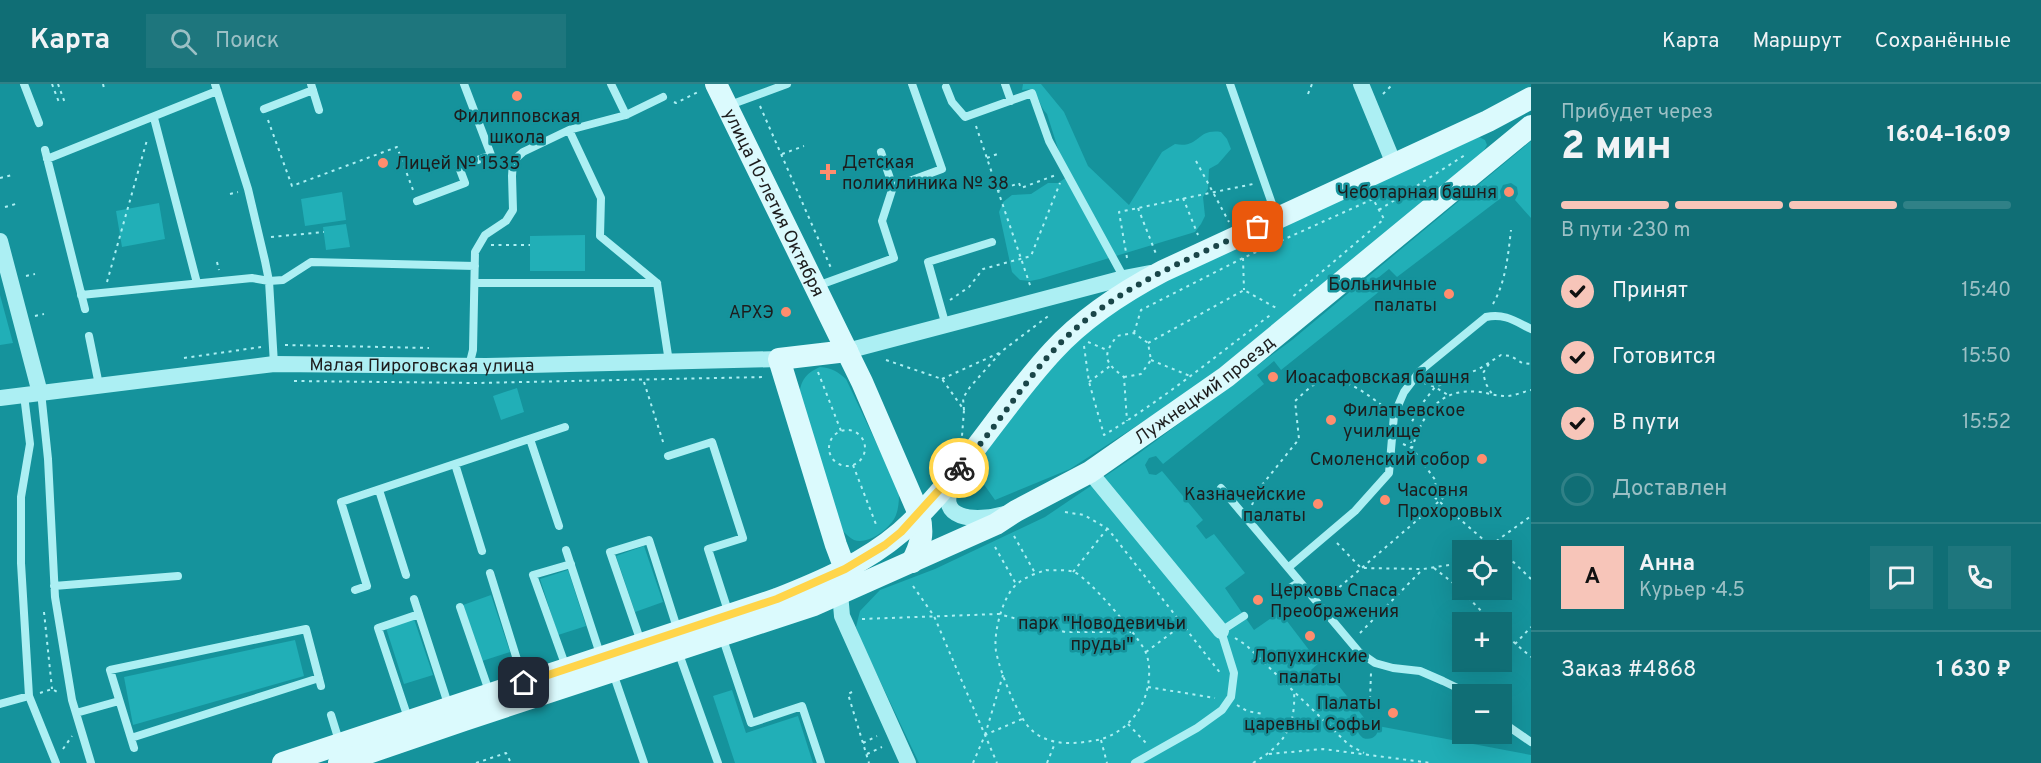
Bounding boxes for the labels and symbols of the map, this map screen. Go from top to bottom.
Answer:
marker: Филипповская школа [510,89,524,103]
street label: улица 10-летия Октября [717,105,829,301]
place label: Филипповская школа [454,106,580,150]
place label: Детская поликлиника № 38 [842,152,1009,196]
place label: Лицей № 1535 [395,153,520,176]
marker: Лицей № 1535 [376,156,390,170]
marker: Детская поликлиника № 38 [819,163,837,181]
place label: Чеботарная башня [1337,182,1497,205]
marker: Чеботарная башня [1502,185,1516,199]
pin [1232,201,1283,252]
place label: Больничные палаты [1328,274,1437,318]
marker: Больничные палаты [1442,287,1456,301]
place label: АРХЭ [729,302,774,325]
marker: АРХЭ [779,305,793,319]
street label: Лужнецкий проезд [1130,332,1280,451]
street label: Малая Пироговская улица [309,354,535,379]
place label: Иоасафовская башня [1285,367,1470,390]
marker: Иоасафовская башня [1266,370,1280,384]
place label: Филатьевское училище [1343,400,1465,444]
marker: Филатьевское училище [1324,413,1338,427]
courier [929,438,989,498]
place label: Смоленский собор [1310,449,1470,472]
marker: Смоленский собор [1475,452,1489,466]
place label: Часовня Прохоровых [1397,480,1503,524]
place label: Казначейские палаты [1184,484,1306,528]
marker: Часовня Прохоровых [1378,493,1392,507]
marker: Казначейские палаты [1311,497,1325,511]
place label: Церковь Спаса Преображения [1270,580,1399,624]
marker: Церковь Спаса Преображения [1251,593,1265,607]
park label: парк "Новодевичьи пруды" [1018,613,1186,657]
marker: Лопухинские палаты [1303,629,1317,643]
place label: Лопухинские палаты [1252,646,1368,690]
pin [498,657,549,708]
place label: Палаты царевны Софьи [1244,693,1381,737]
marker: Палаты царевны Софьи [1386,706,1400,720]

